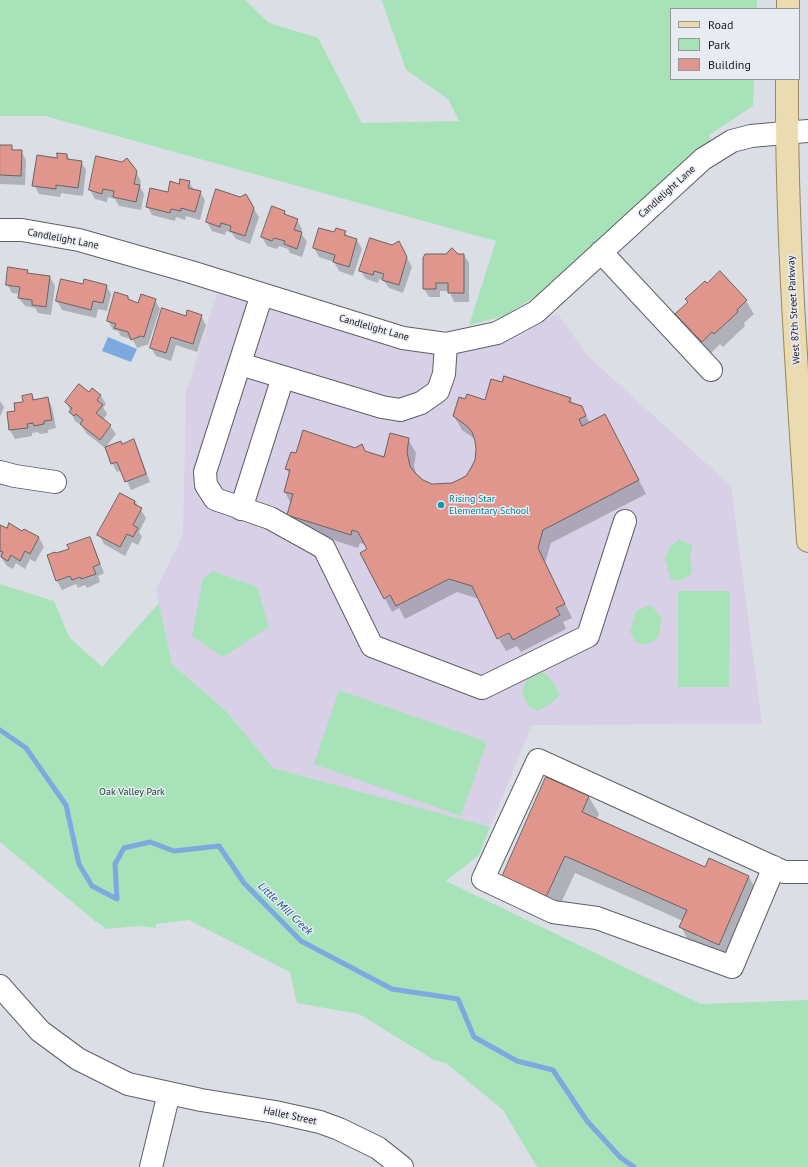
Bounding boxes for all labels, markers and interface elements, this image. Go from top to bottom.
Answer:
legend [670,8,800,80]
text: Road [708,17,733,32]
text: Park [708,37,730,52]
text: Building [708,57,751,72]
street label: Candlelight Lane [636,163,698,221]
street label: Candlelight Lane [26,226,100,252]
street label: West 87th Street Parkway [785,255,803,365]
street label: Candlelight Lane [338,312,410,344]
place label: Rising Star Elementary School [449,493,529,516]
marker: Rising Star Elementary School [436,500,446,510]
park label: Oak Valley Park [99,786,165,798]
water label: Little Mill Creek [255,880,315,938]
street label: Hallet Street [262,1104,318,1128]

